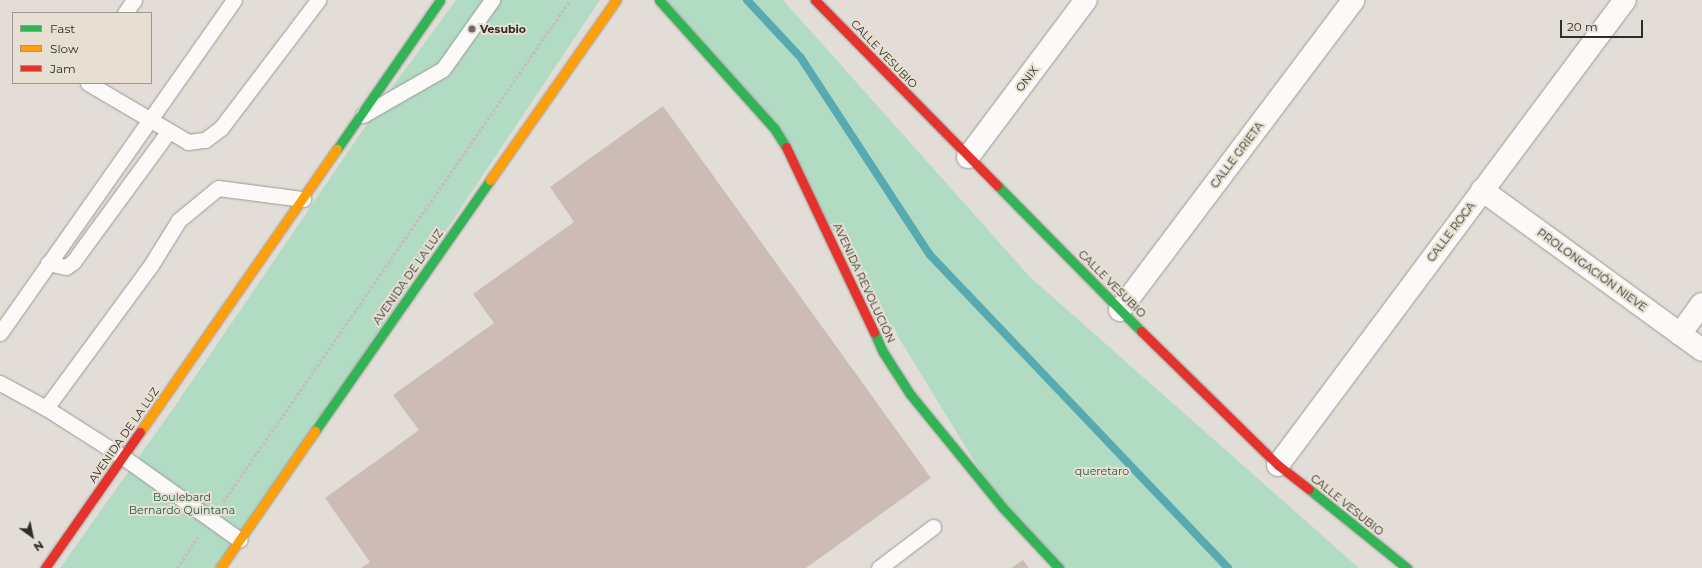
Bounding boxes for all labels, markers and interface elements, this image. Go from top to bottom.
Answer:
legend [12,12,152,84]
scale bar [1562,12,1645,38]
street label: CALLE VESUBIO [848,17,920,91]
text: 20 m [1567,19,1598,34]
text: Fast [50,21,75,36]
place label: Vesubio [480,22,526,36]
marker: Vesubio [467,24,477,34]
text: Slow [50,41,79,56]
text: Jam [50,61,76,76]
street label: ONIX [1013,64,1041,94]
street label: CALLE GRIETA [1208,119,1266,191]
street label: CALLE ROCA [1424,200,1478,264]
street label: AVENIDA REVOLUCIÓN [830,221,898,345]
street label: PROLONGACIÓN NIEVE [1535,226,1649,314]
street label: AVENIDA DE LA LUZ [370,227,446,327]
street label: CALLE VESUBIO [1076,248,1148,320]
street label: AVENIDA DE LA LUZ [86,385,162,485]
park label: queretaro [1075,464,1129,478]
street label: CALLE VESUBIO [1308,472,1386,538]
park label: Boulebard Bernardo Quintana [129,491,235,517]
north arrow [12,516,52,556]
text: N [31,538,46,554]

